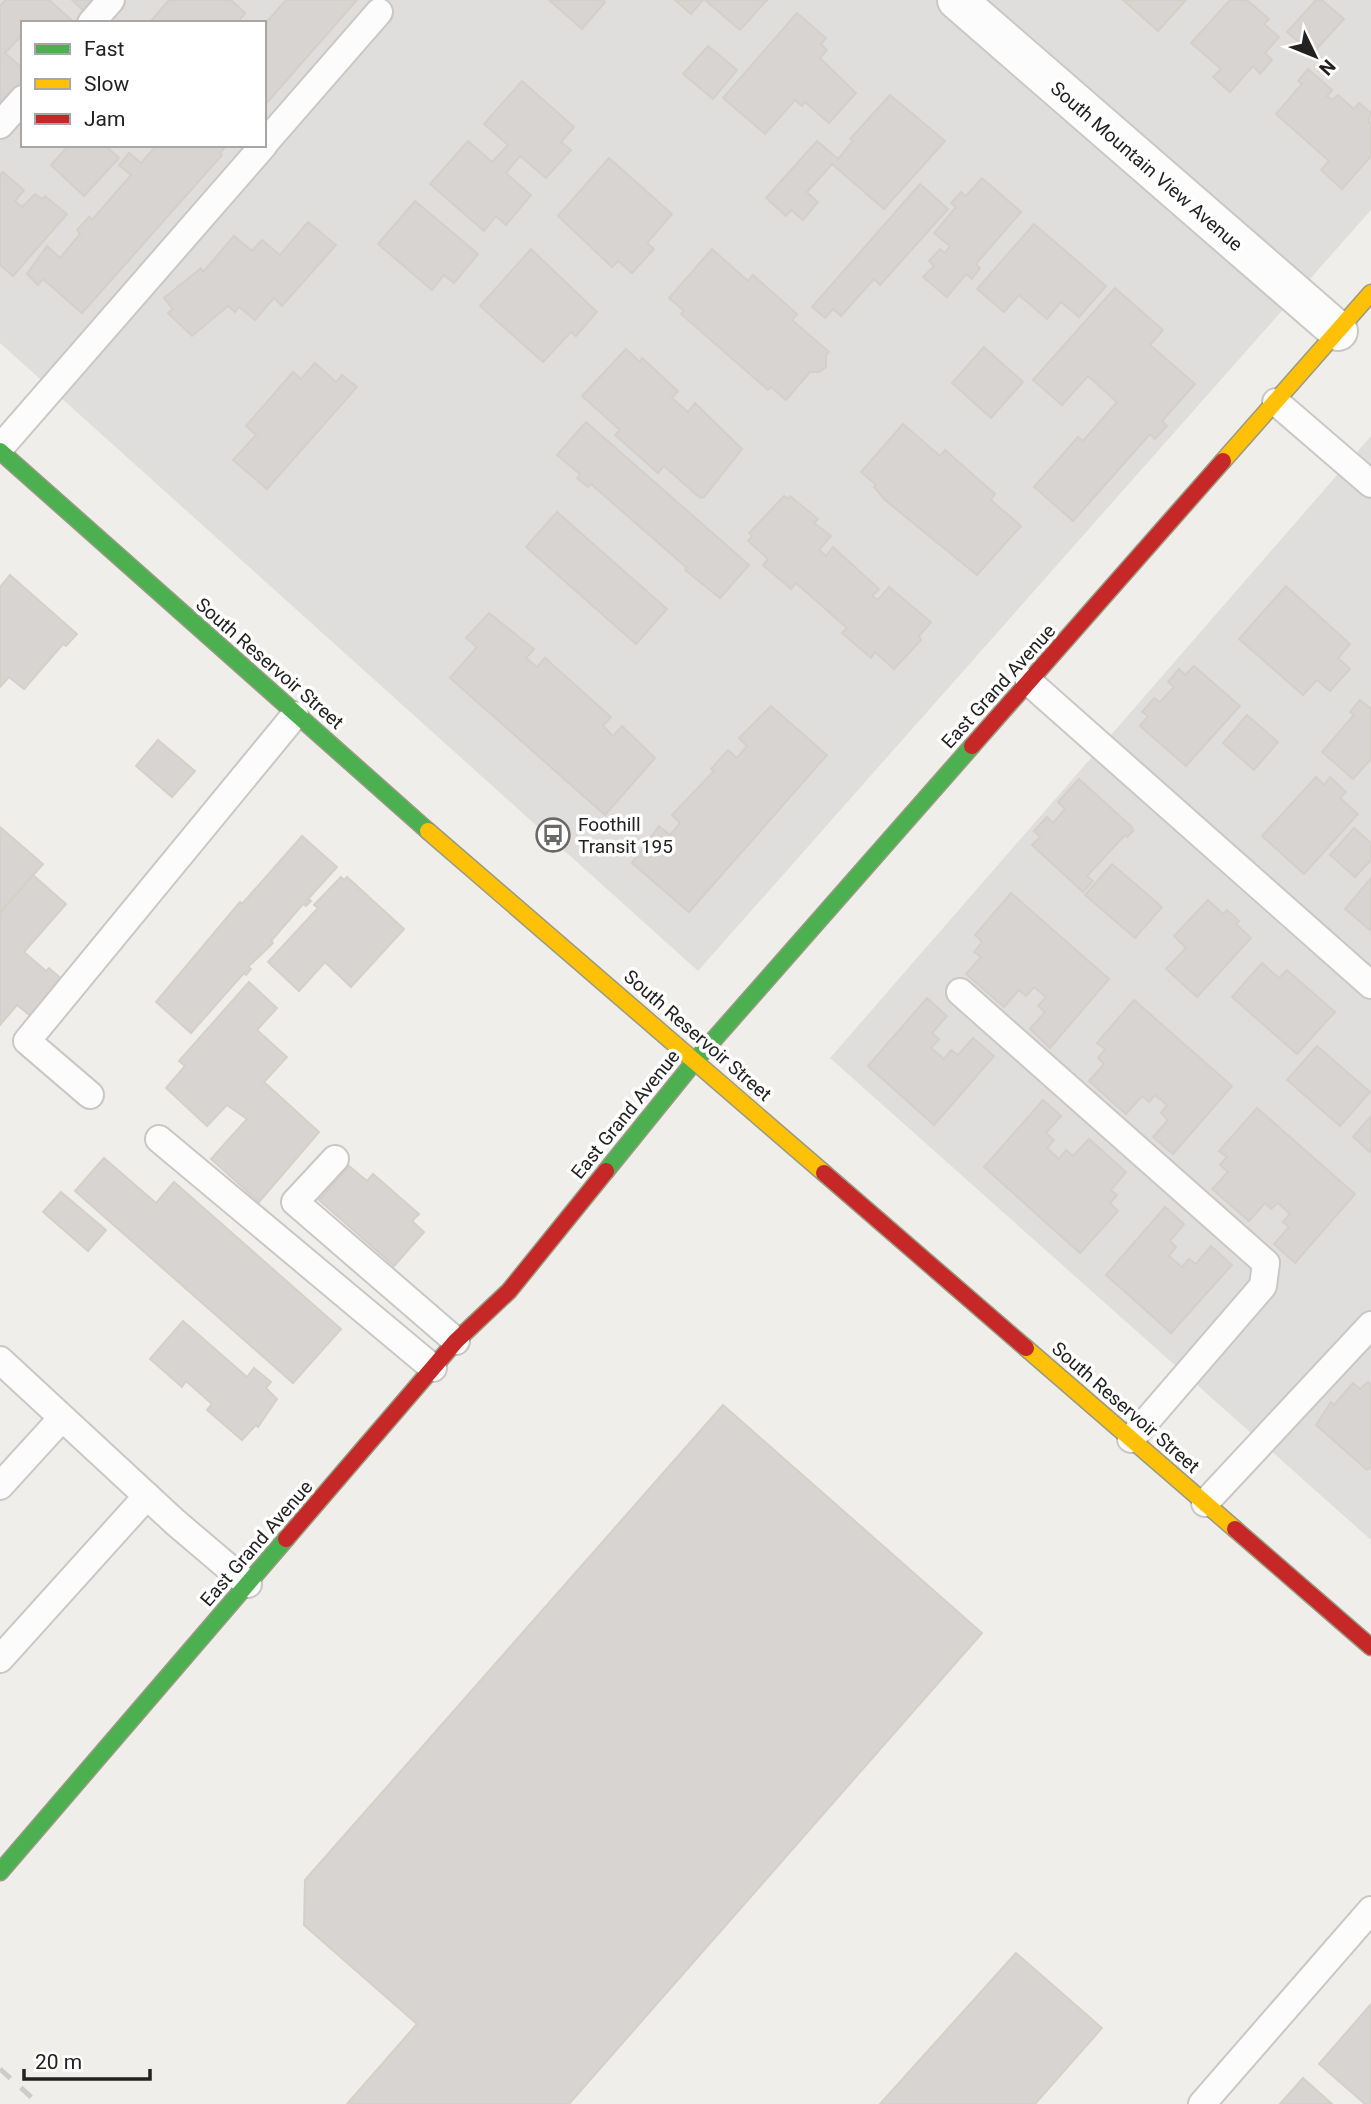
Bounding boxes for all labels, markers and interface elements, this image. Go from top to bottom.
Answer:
legend [21,21,266,147]
north arrow [1280,21,1350,91]
text: Fast [84,37,125,61]
text: N [1314,55,1340,80]
text: Slow [84,72,130,96]
street label: South Mountain View Avenue [1046,77,1247,256]
text: Jam [84,107,125,131]
street label: South Reservoir Street [191,593,348,734]
street label: East Grand Avenue [937,619,1060,753]
place label: Foothill Transit 195 [578,813,673,858]
bus stop icon: Foothill Transit 195 [534,816,572,854]
street label: South Reservoir Street [619,965,776,1106]
street label: East Grand Avenue [566,1045,684,1183]
street label: South Reservoir Street [1047,1337,1204,1478]
street label: East Grand Avenue [195,1476,317,1611]
scale bar [24,2038,150,2082]
text: 20 m [35,2050,82,2074]

